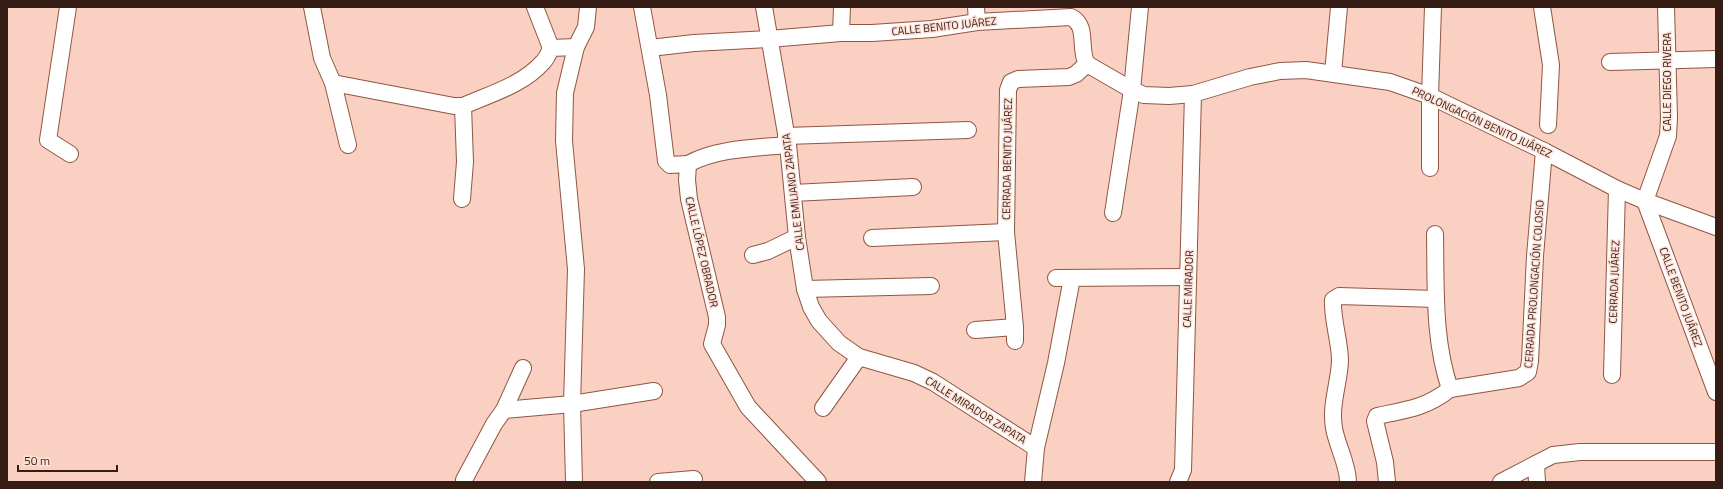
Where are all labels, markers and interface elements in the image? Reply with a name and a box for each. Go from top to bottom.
street label: CALLE BENITO JUÁREZ [891,13,997,39]
street label: CALLE DIEGO RIVERA [1659,32,1675,132]
street label: PROLONGACIÓN BENITO JUÁREZ [1409,82,1555,162]
street label: CERRADA BENITO JUÁREZ [998,98,1016,220]
street label: CALLE EMILIANO ZAPATA [778,132,808,251]
street label: CALLE LÓPEZ OBRADOR [681,195,723,309]
street label: CERRADA PROLONGACIÓN COLOSIO [1520,199,1548,369]
street label: CERRADA JUÁREZ [1605,240,1623,324]
street label: CALLE BENITO JUÁREZ [1655,245,1707,349]
street label: CALLE MIRADOR [1179,250,1197,328]
street label: CALLE MIRADOR ZAPATA [922,372,1030,448]
scale bar [18,447,117,473]
text: 50 m [24,451,50,470]

